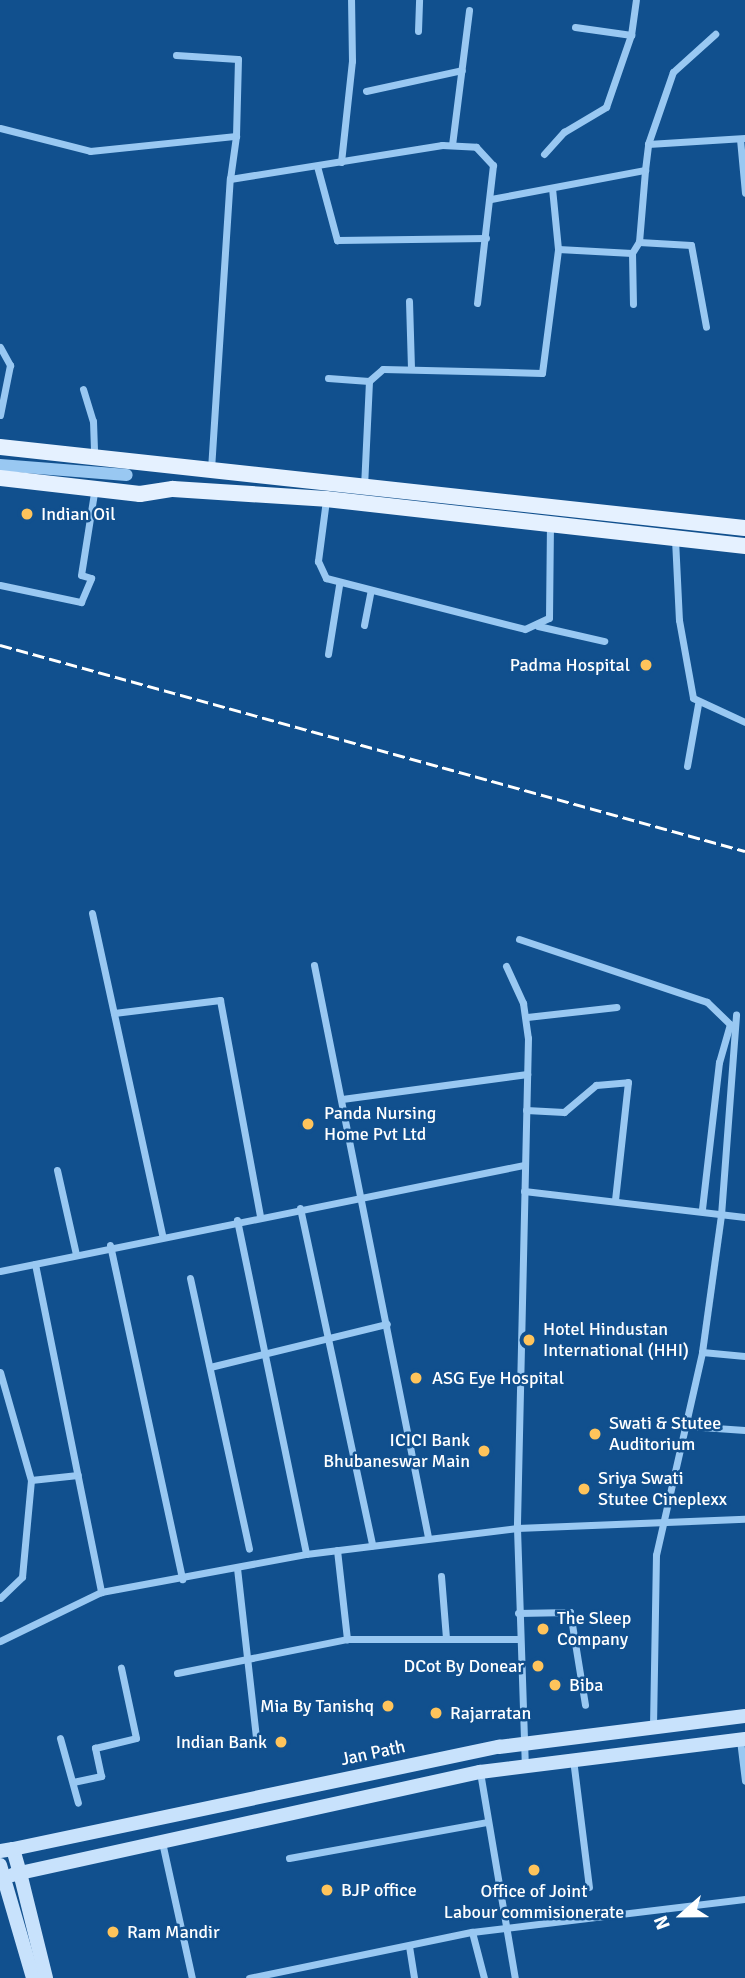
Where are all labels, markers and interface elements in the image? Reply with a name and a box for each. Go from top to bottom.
place label: Indian Oil [41,503,115,525]
marker: Indian Oil [19,506,35,522]
place label: Padma Hospital [510,654,630,676]
marker: Padma Hospital [636,655,656,675]
place label: Panda Nursing Home Pvt Ltd [324,1103,436,1146]
marker: Panda Nursing Home Pvt Ltd [298,1114,318,1134]
place label: Hotel Hindustan International (HHI) [543,1319,689,1362]
marker: Hotel Hindustan International (HHI) [521,1332,537,1348]
place label: ASG Eye Hospital [432,1367,564,1389]
marker: ASG Eye Hospital [406,1368,426,1388]
place label: Swati & Stutee Auditorium [609,1413,721,1456]
marker: Swati & Stutee Auditorium [587,1426,603,1442]
place label: ICICI Bank Bhubaneswar Main [323,1430,470,1472]
marker: ICICI Bank Bhubaneswar Main [476,1443,492,1459]
place label: Sriya Swati Stutee Cineplexx [598,1468,727,1510]
marker: Sriya Swati Stutee Cineplexx [576,1481,592,1497]
place label: The Sleep Company [557,1608,631,1650]
marker: The Sleep Company [535,1621,551,1637]
place label: DCot By Donear [404,1655,524,1677]
marker: DCot By Donear [530,1658,546,1674]
place label: Biba [569,1674,603,1696]
marker: Biba [547,1677,563,1693]
place label: Mia By Tanishq [260,1695,374,1717]
marker: Mia By Tanishq [380,1698,396,1714]
place label: Rajarratan [450,1702,531,1724]
marker: Rajarratan [428,1705,444,1721]
place label: Indian Bank [176,1731,267,1753]
marker: Indian Bank [273,1734,289,1750]
street label: Jan Path [339,1736,407,1770]
marker: Office of Joint Labour commisionerate [526,1862,542,1878]
place label: BJP office [341,1879,417,1901]
north arrow [647,1880,717,1950]
place label: Office of Joint Labour commisionerate [444,1881,624,1924]
marker: BJP office [319,1882,335,1898]
text: N [649,1912,676,1933]
place label: Ram Mandir [127,1921,220,1943]
marker: Ram Mandir [105,1924,121,1940]

